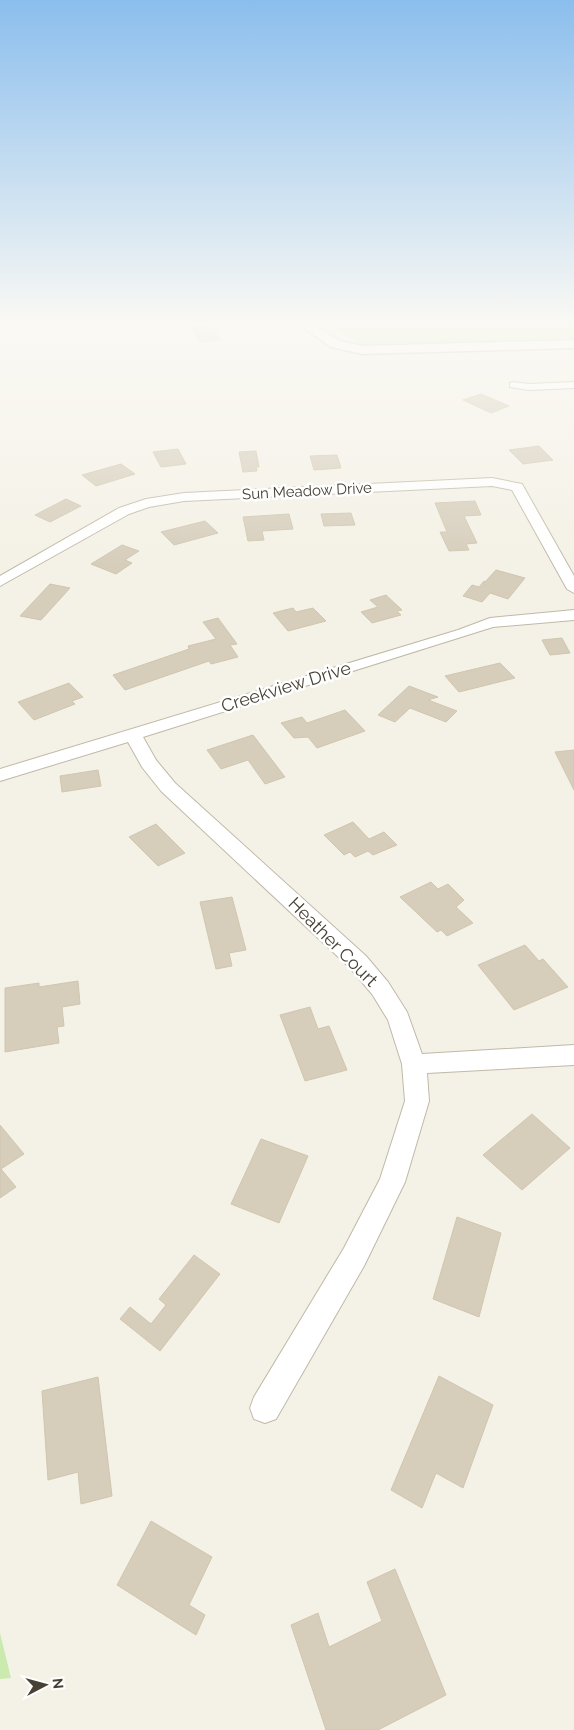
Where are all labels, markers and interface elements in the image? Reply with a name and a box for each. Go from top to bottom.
street label: Sun Meadow Drive [242,479,373,503]
street label: Creekview Drive [218,657,354,716]
street label: Heather Court [285,893,382,990]
north arrow [20,1660,70,1710]
text: N [49,1677,66,1690]

